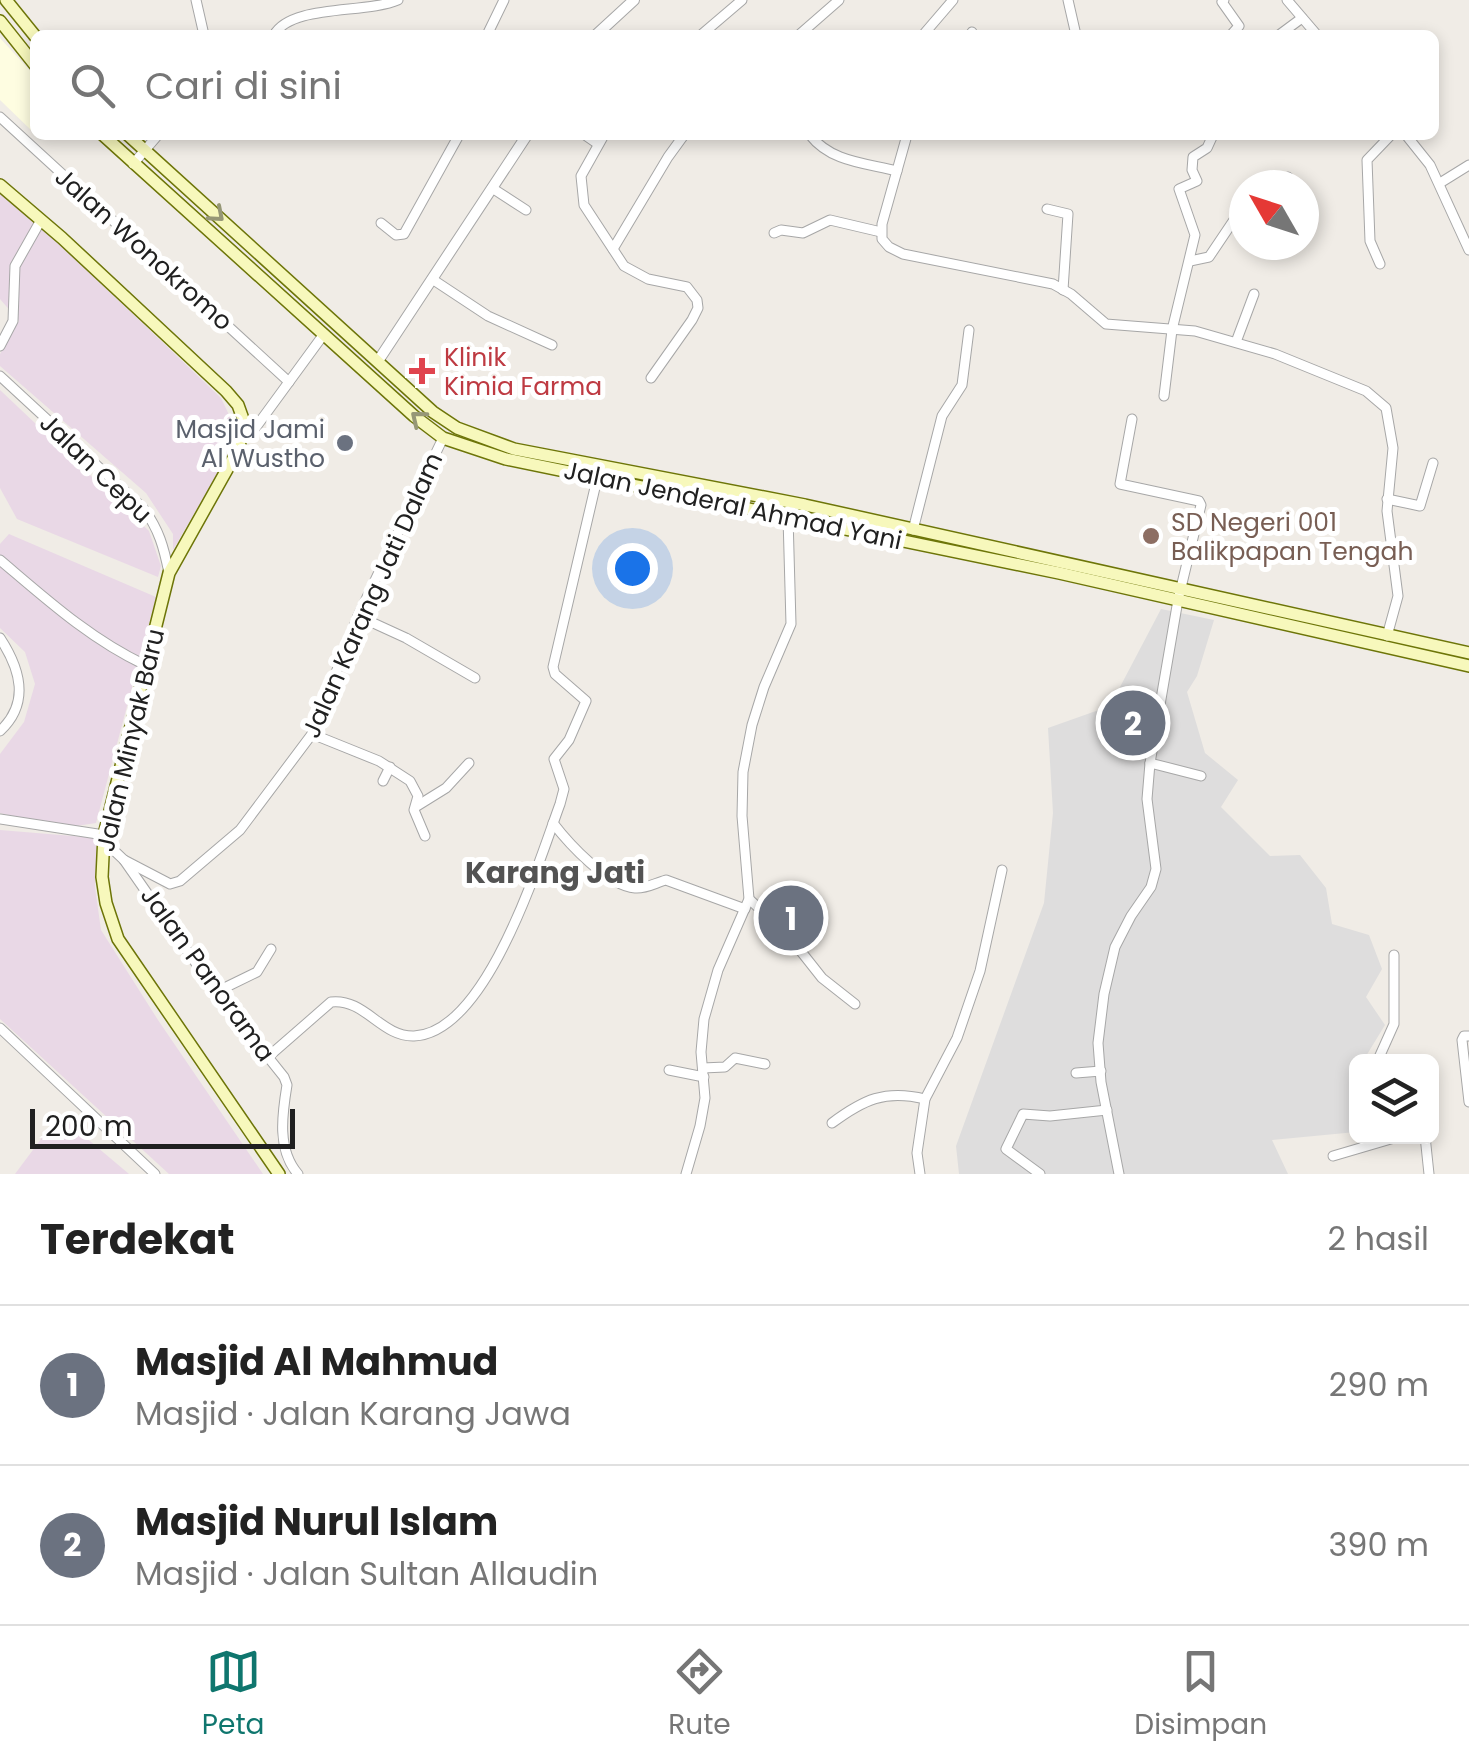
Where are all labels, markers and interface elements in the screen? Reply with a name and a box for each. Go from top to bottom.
search box [30,30,1439,140]
icon: search [65,58,120,113]
text: Cari di sini [145,59,342,112]
street label: Jalan Wonokromo [47,160,240,339]
north arrow [1229,170,1319,260]
one-way arrow [205,203,224,221]
place label: Klinik Kimia Farma [444,340,602,404]
marker: Klinik Kimia Farma [409,358,435,384]
street label: Jalan Cepu [32,406,159,531]
place label: Masjid Jami Al Wustho [176,412,325,476]
one-way arrow [411,412,429,430]
marker: Masjid Jami Al Wustho [334,432,356,454]
street label: Jalan Karang Jati Dalam [294,447,451,743]
street label: Jalan Jenderal Ahmad Yani [561,453,905,558]
place label: SD Negeri 001 Balikpapan Tengah [1171,505,1414,569]
marker: SD Negeri 001 Balikpapan Tengah [1140,525,1162,547]
your location [607,543,658,594]
street label: Jalan Minyak Baru [88,625,173,855]
pin: 2 [1100,686,1166,760]
district label: Karang Jati [465,851,645,894]
street label: Jalan Panorama [132,880,283,1069]
pin: 1 [758,880,824,956]
map controls [1349,1054,1439,1144]
button: layers [1349,1054,1439,1144]
scale bar [30,1104,295,1148]
text: 200 m [45,1107,133,1146]
text: Terdekat [40,1210,235,1269]
text: 2 hasil [1327,1216,1429,1261]
text: Masjid Al Mahmud [135,1335,498,1388]
text: 1 [66,1362,79,1407]
text: 290 m [1329,1362,1429,1407]
text: Masjid · Jalan Karang Jawa [135,1391,571,1436]
text: Masjid Nurul Islam [135,1495,498,1548]
text: 2 [63,1522,82,1567]
text: 390 m [1328,1522,1429,1567]
text: Masjid · Jalan Sultan Allaudin [135,1551,598,1596]
tab: Peta [202,1644,265,1746]
tab: Rute [668,1644,731,1746]
tab: Disimpan [1134,1644,1267,1746]

